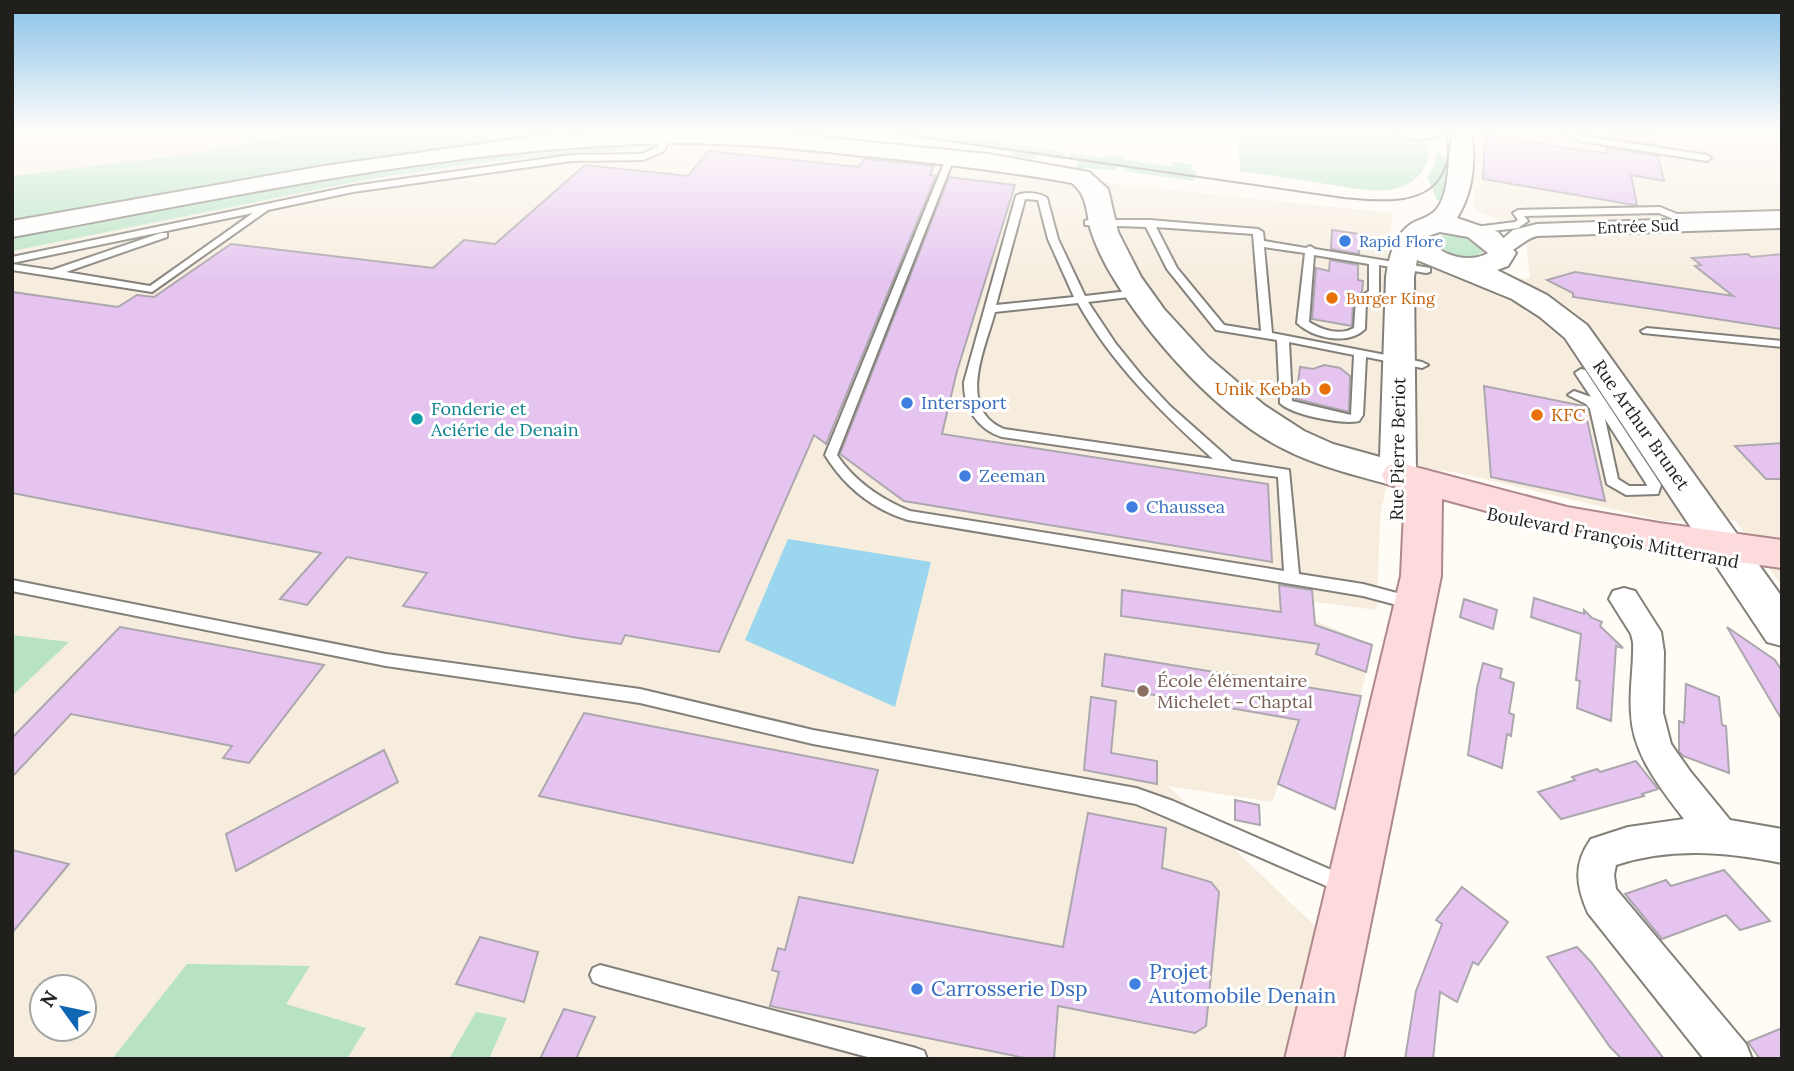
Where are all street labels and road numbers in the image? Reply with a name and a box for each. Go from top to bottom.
street label: Entrée Sud [1597,215,1680,237]
street label: Rue Arthur Brunet [1588,355,1695,494]
street label: Rue Pierre Beriot [1385,377,1410,521]
street label: Boulevard François Mitterrand [1485,502,1741,573]

